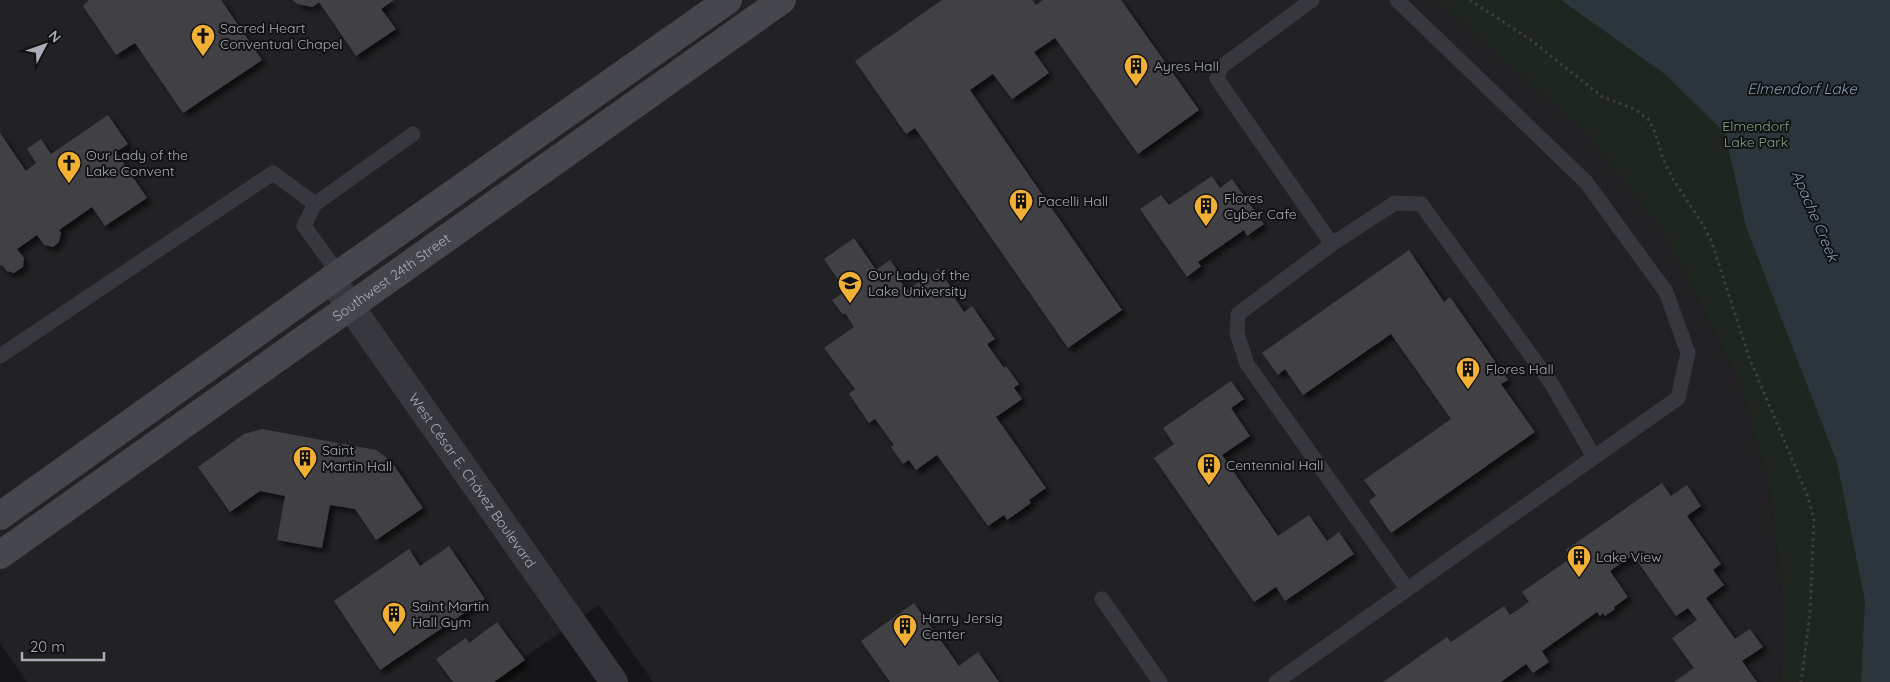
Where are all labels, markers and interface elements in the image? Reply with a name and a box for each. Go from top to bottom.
place label: Sacred Heart Conventual Chapel [220,19,342,53]
north arrow [20,20,70,70]
church icon: Sacred Heart Conventual Chapel [190,23,216,57]
text: N [45,27,65,46]
building icon: Ayres Hall [1123,53,1149,87]
place label: Ayres Hall [1154,57,1219,75]
water label: Elmendorf Lake [1747,79,1857,98]
park label: Elmendorf Lake Park [1722,117,1790,151]
place label: Our Lady of the Lake Convent [86,146,188,180]
church icon: Our Lady of the Lake Convent [56,150,82,184]
water label: Apache Creek [1788,167,1844,266]
building icon: Pacelli Hall [1008,188,1034,222]
place label: Flores Cyber Cafe [1224,189,1297,223]
place label: Pacelli Hall [1038,192,1108,210]
building icon: Flores Cyber Cafe [1193,193,1219,227]
street label: Southwest 24th Street [329,229,454,325]
place label: Our Lady of the Lake University [868,266,970,300]
school or university icon: Our Lady of the Lake University [837,270,863,304]
building icon: Flores Hall [1455,356,1481,390]
place label: Flores Hall [1486,360,1554,378]
street label: West César E. Chávez Boulevard [405,389,540,571]
place label: Saint Martin Hall [322,441,392,475]
building icon: Saint Martin Hall [292,445,318,479]
building icon: Centennial Hall [1196,452,1222,486]
place label: Centennial Hall [1226,456,1323,474]
building icon: Lake View [1566,544,1592,578]
place label: Lake View [1596,548,1662,566]
place label: Saint Martin Hall Gym [412,597,489,631]
building icon: Saint Martin Hall Gym [381,601,407,635]
place label: Harry Jersig Center [922,609,1003,643]
building icon: Harry Jersig Center [892,613,918,647]
scale bar [22,630,105,662]
text: 20 m [30,637,65,656]

